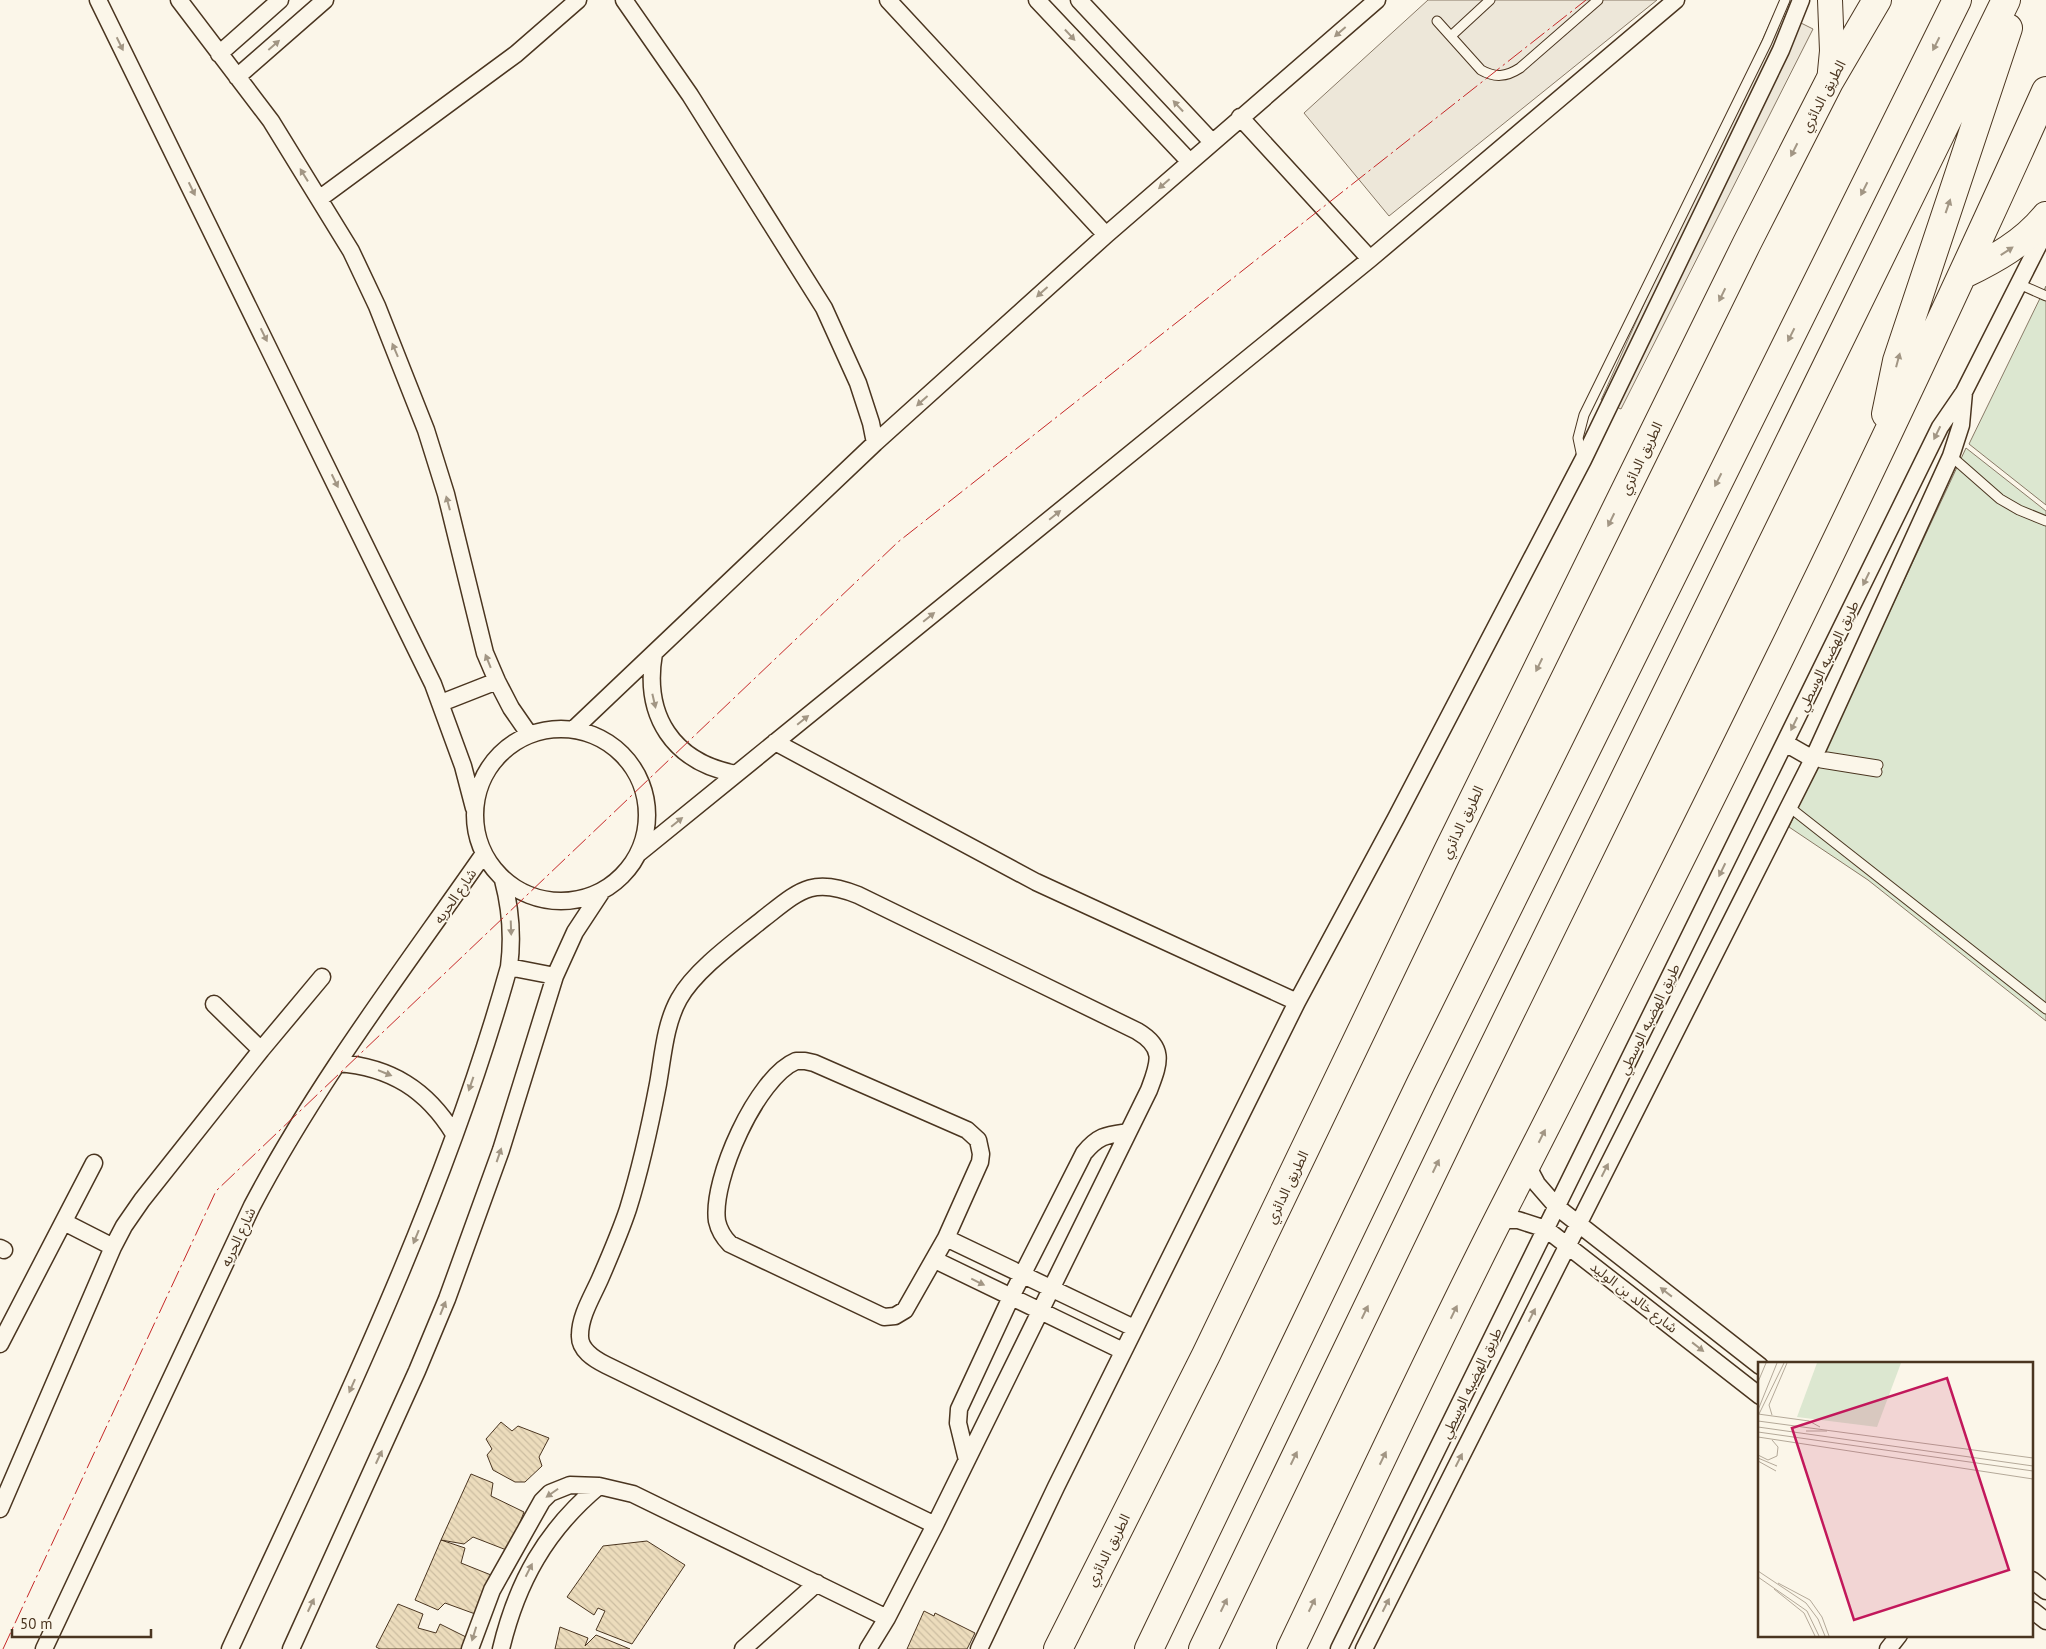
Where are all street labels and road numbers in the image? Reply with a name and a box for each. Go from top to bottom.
street label: الطريق الدائري [1797,57,1851,136]
street label: الطريق الدائري [1616,419,1668,498]
street label: طريق الهضبه الوسطي [1793,598,1865,715]
street label: الطريق الدائري [1437,783,1489,862]
street label: شارع الحريه [430,865,482,928]
street label: طريق الهضبه الوسطي [1614,961,1686,1078]
street label: الطريق الدائري [1262,1148,1314,1227]
street label: شارع الحريه [217,1205,261,1270]
street label: شارع خالد بن الوليد [1586,1257,1681,1338]
street label: طريق الهضبه الوسطي [1436,1325,1508,1442]
street label: الطريق الدائري [1082,1511,1136,1590]

